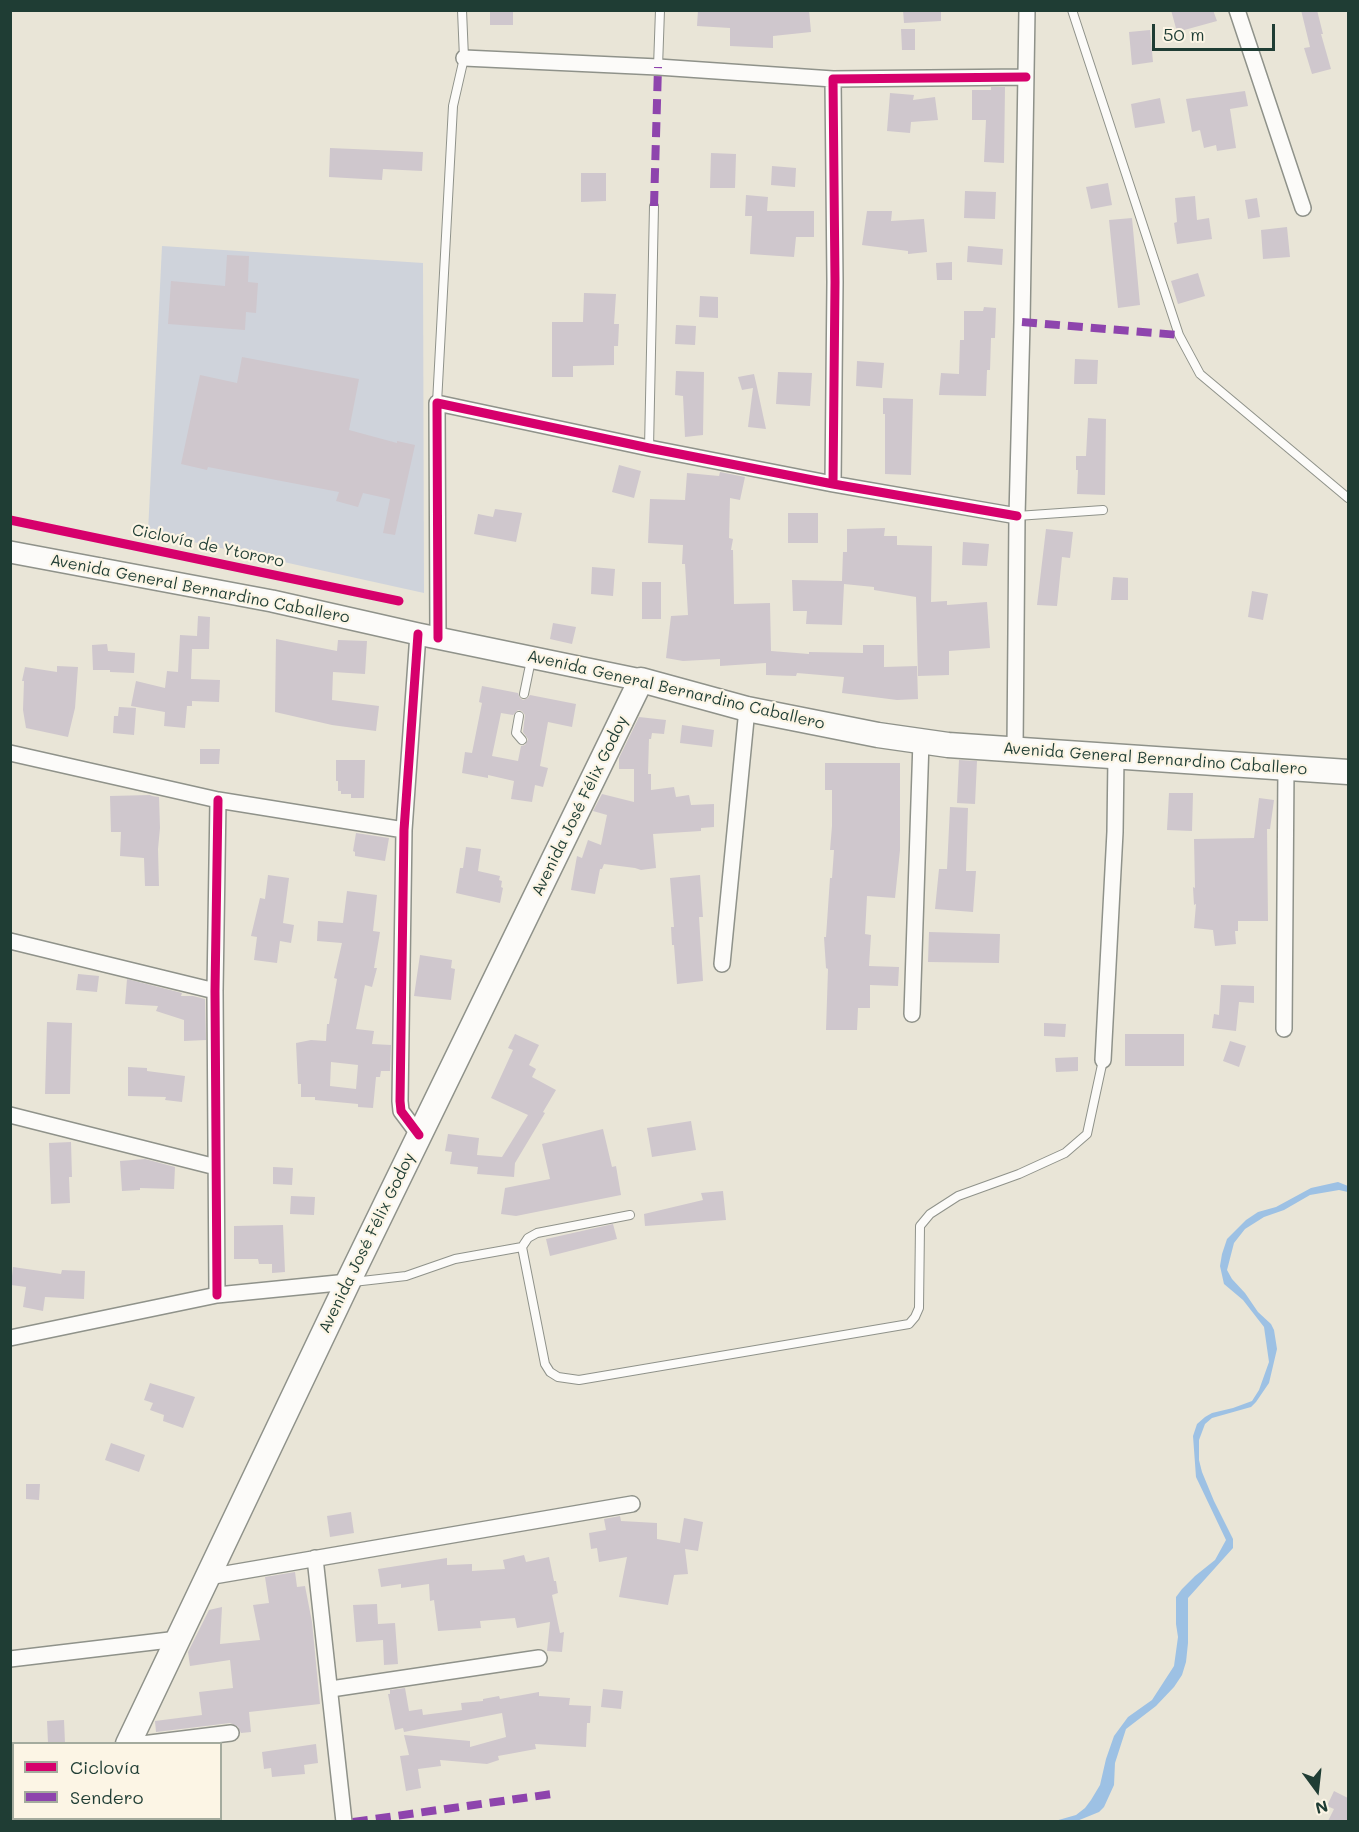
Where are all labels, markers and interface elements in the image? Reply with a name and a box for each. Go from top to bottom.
scale bar [1155,12,1278,50]
text: 50 m [1163,22,1205,46]
street label: Ciclovía de Ytororo [130,520,286,572]
street label: Avenida General Bernardino Caballero [49,551,351,627]
street label: Avenida General Bernardino Caballero [525,646,827,734]
street label: Avenida José Félix Godoy [528,713,632,899]
street label: Avenida General Bernardino Caballero [1002,739,1308,779]
street label: Avenida José Félix Godoy [315,1150,419,1336]
legend [12,1742,222,1820]
text: Ciclovía [70,1755,141,1779]
north arrow [1287,1760,1347,1820]
text: Sendero [70,1785,144,1809]
text: N [1313,1796,1330,1820]

